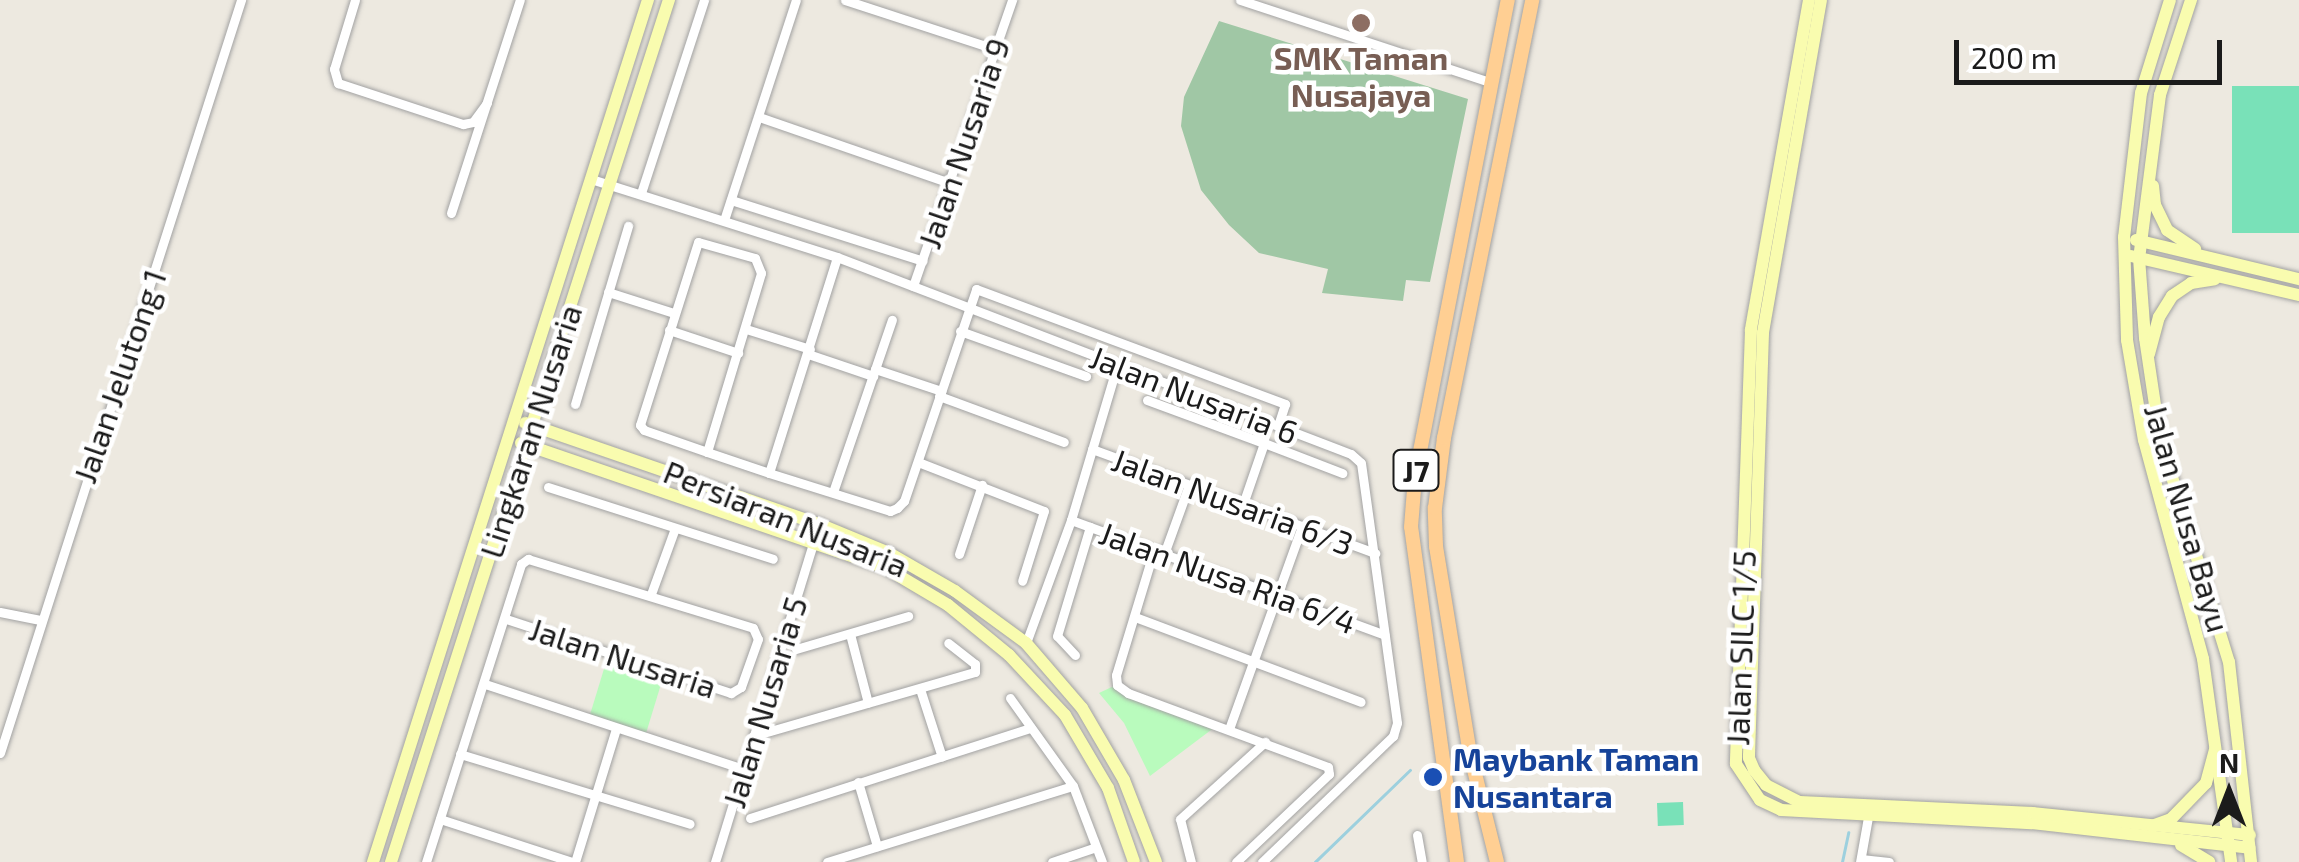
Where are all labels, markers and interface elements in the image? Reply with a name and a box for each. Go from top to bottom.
marker: SMK Taman Nusajaya [1350,12,1372,34]
scale bar [1959,20,2226,82]
street label: Jalan Nusaria 9 [909,33,1017,253]
place label: SMK Taman Nusajaya [1273,39,1449,114]
text: 200 m [1971,39,2057,75]
street label: Jalan Jelutong 1 [64,264,174,488]
street label: Lingkaran Nusaria [471,300,589,562]
street label: Jalan Nusaria 6 [1085,337,1303,451]
street label: Jalan Nusa Bayu [2137,399,2239,637]
street label: Jalan Nusaria 6/3 [1107,440,1359,562]
road number: J7 [1391,445,1441,495]
street label: Persiaran Nusaria [658,452,914,584]
street label: Jalan Nusa Ria 6/4 [1095,513,1361,641]
street label: Jalan SILC 1/5 [1717,550,1763,746]
street label: Jalan Nusaria 5 [714,592,814,812]
street label: Jalan Nusaria [525,609,721,705]
place label: Maybank Taman Nusantara [1453,740,1700,815]
north arrow [2179,742,2279,842]
text: N [2219,745,2239,779]
marker: Maybank Taman Nusantara [1422,766,1444,788]

